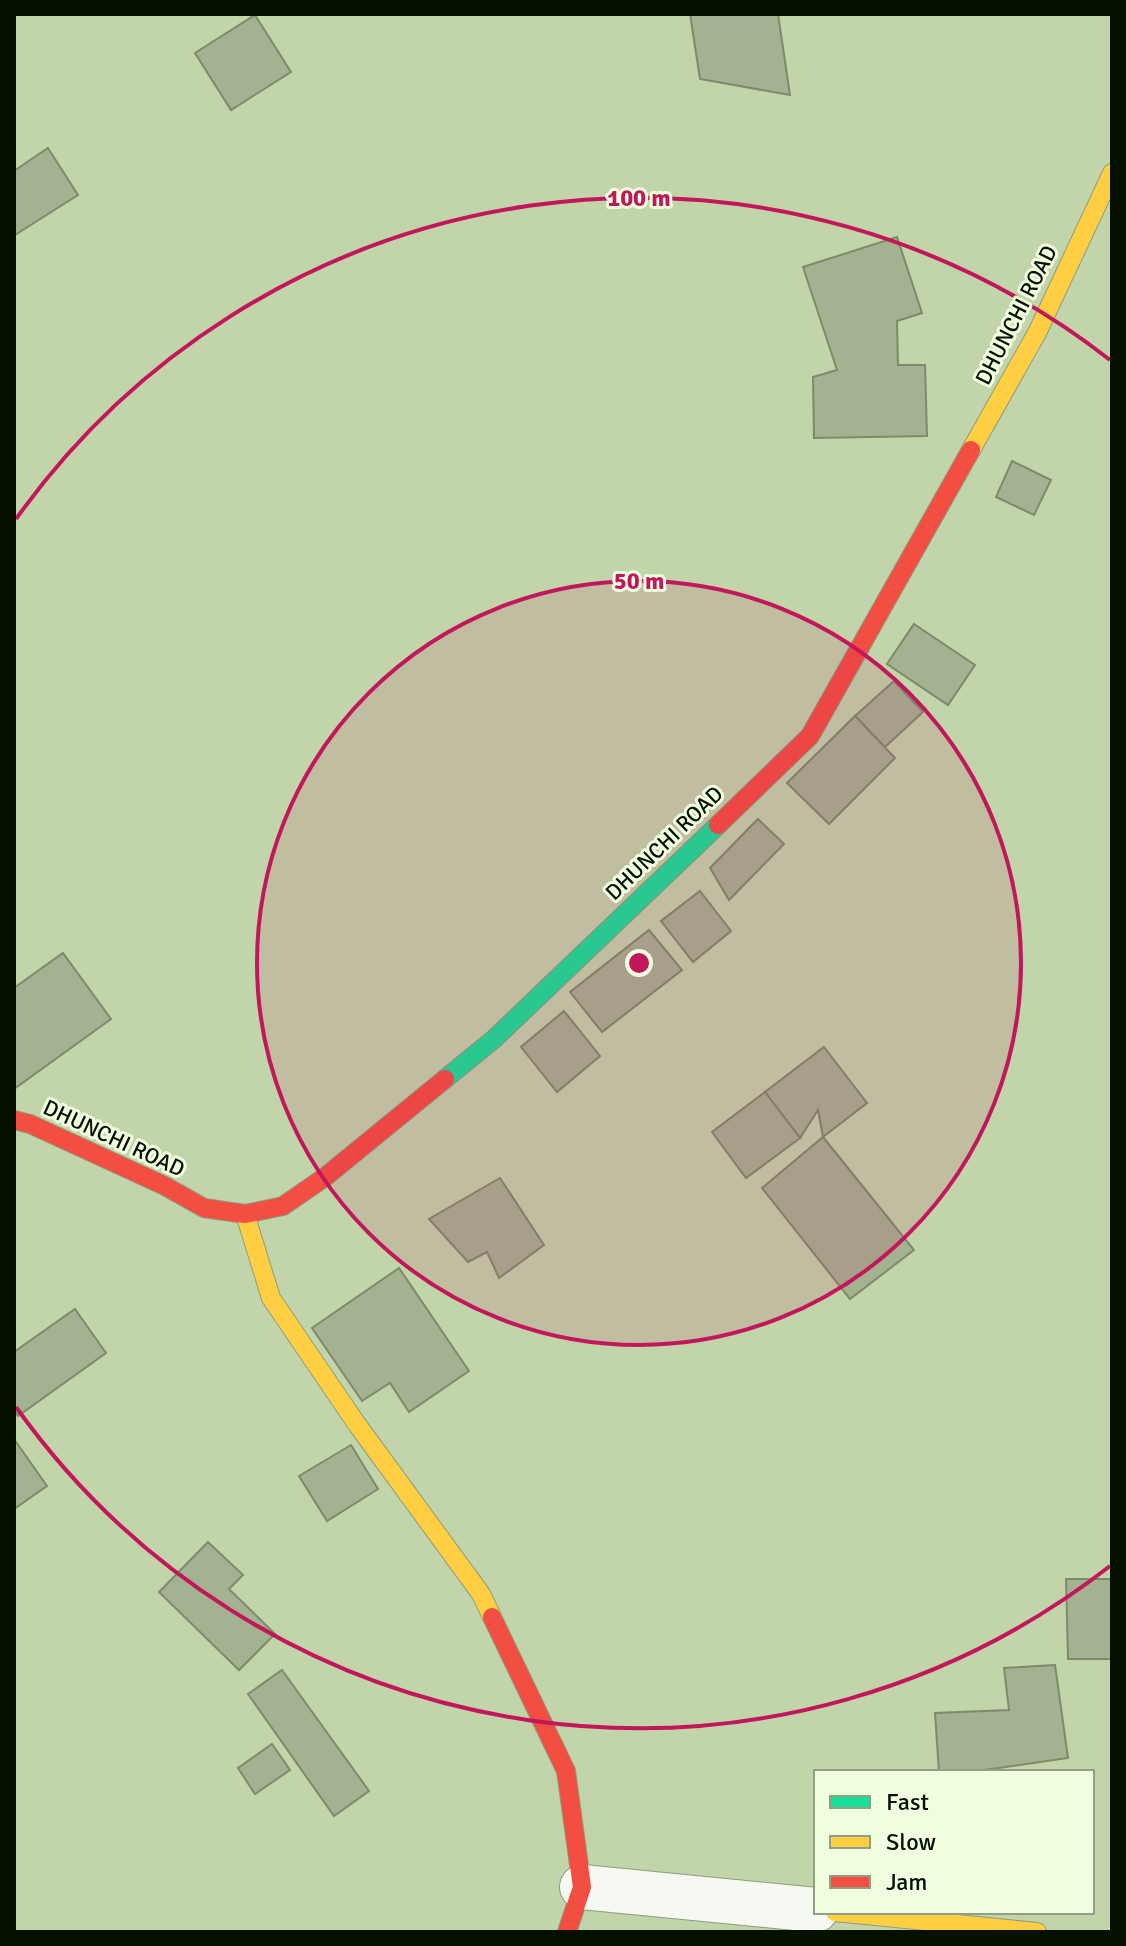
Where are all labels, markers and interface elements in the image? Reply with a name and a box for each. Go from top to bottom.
text: 100 m [607,183,671,213]
street label: DHUNCHI ROAD [969,241,1063,389]
text: 50 m [614,566,664,596]
street label: DHUNCHI ROAD [600,780,728,906]
centre of rings [625,949,653,977]
street label: DHUNCHI ROAD [39,1093,189,1183]
legend [814,1770,1094,1914]
text: Fast [886,1787,929,1817]
text: Slow [886,1827,936,1857]
text: Jam [886,1867,927,1897]

